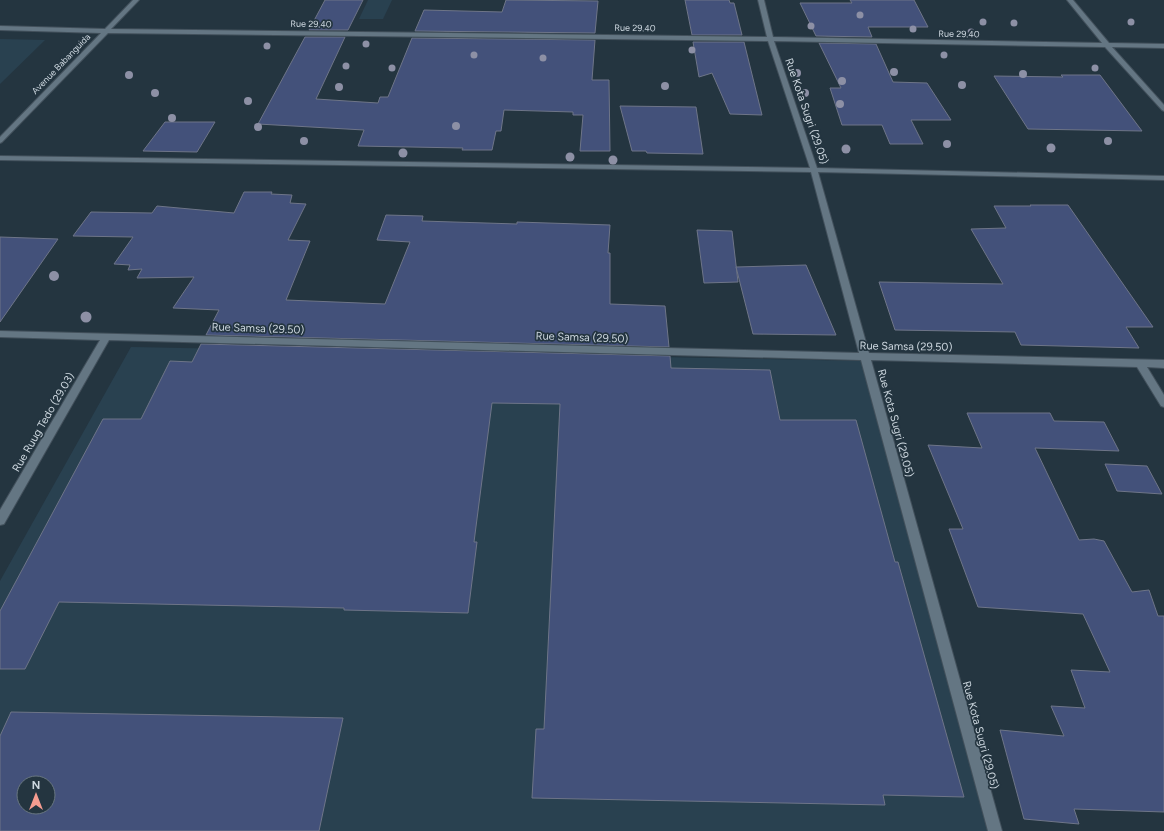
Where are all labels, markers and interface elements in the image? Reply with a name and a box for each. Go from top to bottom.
street label: Rue 29.40 [290,18,332,29]
street label: Rue 29.40 [614,22,656,33]
street label: Rue 29.40 [938,28,980,39]
street label: Avenue Babanguida [29,31,93,96]
street label: Rue Kota Sugri (29.05) [782,56,831,166]
street label: Rue Samsa (29.50) [211,320,305,337]
street label: Rue Samsa (29.50) [535,329,629,346]
street label: Rue Samsa (29.50) [860,339,953,354]
street label: Rue Kota Sugri (29.05) [875,368,916,479]
street label: Rue Ruug Tedo (29.03) [10,370,77,474]
street label: Rue Kota Sugri (29.05) [960,680,1001,791]
north arrow [16,775,56,815]
text: N [32,779,40,792]

